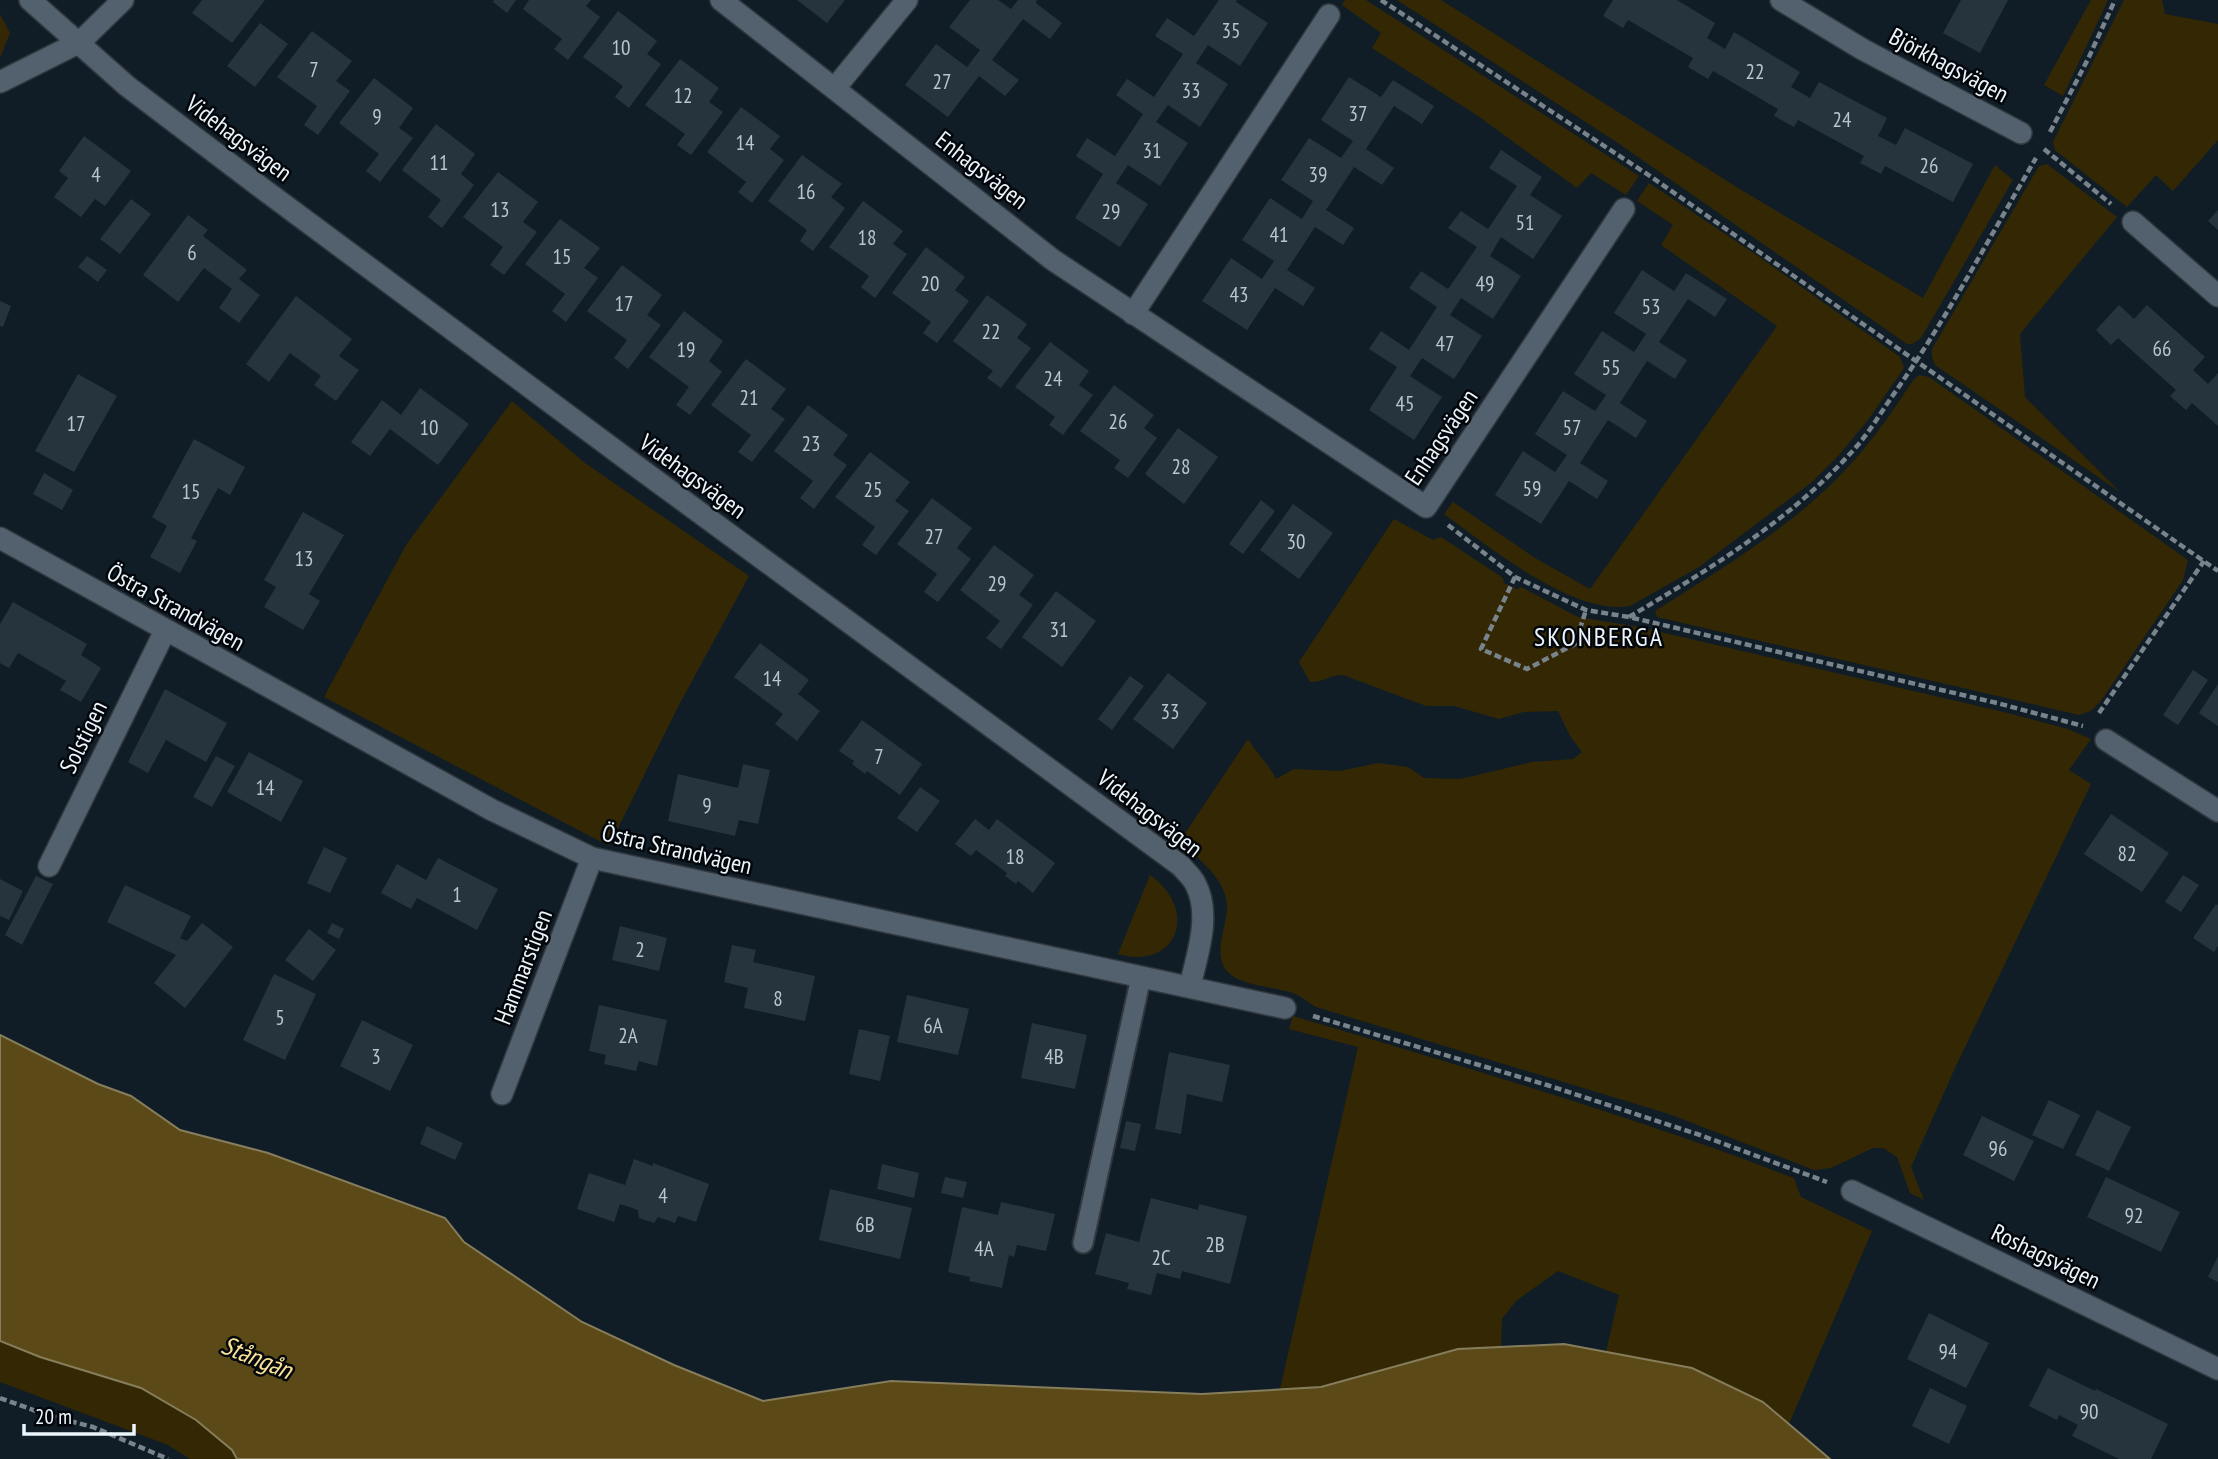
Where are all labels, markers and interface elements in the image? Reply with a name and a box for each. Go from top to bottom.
house number: 35 [1222,17,1240,44]
street label: Björkhagsvägen [1884,21,2014,109]
house number: 10 [612,34,630,61]
house number: 7 [309,56,319,83]
house number: 22 [1746,58,1764,85]
house number: 27 [933,68,951,95]
house number: 33 [1182,77,1200,104]
house number: 12 [674,82,692,109]
street label: Videhagsvägen [179,87,298,188]
house number: 37 [1349,100,1367,127]
house number: 9 [372,103,382,130]
house number: 24 [1833,106,1852,133]
street label: Enhagsvägen [929,124,1035,216]
house number: 14 [736,129,755,156]
house number: 31 [1143,137,1161,164]
house number: 11 [430,149,448,176]
house number: 26 [1920,152,1938,179]
house number: 4 [91,161,101,188]
house number: 39 [1309,161,1327,188]
house number: 16 [797,178,815,205]
house number: 13 [491,196,509,223]
house number: 29 [1102,198,1120,225]
house number: 51 [1516,209,1534,236]
house number: 41 [1270,221,1288,248]
house number: 18 [858,224,876,251]
house number: 6 [187,239,197,266]
house number: 15 [553,243,571,270]
house number: 20 [921,270,939,297]
house number: 49 [1476,270,1494,297]
house number: 43 [1230,281,1248,308]
house number: 17 [615,290,633,317]
house number: 53 [1642,293,1660,320]
house number: 22 [982,318,1000,345]
house number: 47 [1436,330,1454,357]
house number: 66 [2153,335,2171,362]
house number: 19 [677,336,695,363]
house number: 55 [1602,354,1620,381]
house number: 24 [1044,365,1063,392]
street label: Enhagsvägen [1398,383,1484,491]
house number: 21 [740,384,758,411]
house number: 45 [1396,390,1414,417]
house number: 26 [1109,408,1127,435]
house number: 17 [67,410,85,437]
house number: 10 [420,414,438,441]
house number: 57 [1563,414,1581,441]
street label: Videhagsvägen [633,426,753,525]
house number: 23 [802,430,820,457]
house number: 28 [1172,453,1190,480]
house number: 59 [1523,475,1541,502]
house number: 25 [864,476,882,503]
house number: 15 [182,478,200,505]
house number: 27 [925,523,943,550]
house number: 30 [1287,528,1305,555]
house number: 13 [295,545,313,572]
street label: Östra Strandvägen [102,556,250,658]
house number: 29 [988,570,1006,597]
house number: 31 [1050,616,1068,643]
district label: SKONBERGA [1534,620,1664,653]
house number: 14 [763,665,782,692]
street label: Solstigen [52,696,114,778]
house number: 33 [1161,698,1179,725]
house number: 7 [874,743,884,770]
street label: Videhagsvägen [1090,762,1209,864]
house number: 14 [256,774,275,801]
house number: 9 [702,792,712,819]
street label: Östra Strandvägen [599,817,755,881]
house number: 82 [2118,840,2136,867]
house number: 18 [1006,843,1024,870]
house number: 1 [452,881,462,908]
street label: Hammarstigen [487,905,559,1029]
house number: 2 [635,936,645,963]
house number: 8 [773,985,783,1012]
house number: 5 [275,1004,285,1031]
house number: 6A [923,1012,943,1039]
house number: 2A [618,1022,638,1049]
house number: 3 [371,1043,381,1070]
house number: 4B [1044,1043,1064,1070]
house number: 96 [1989,1135,2007,1162]
house number: 4 [658,1182,668,1209]
house number: 92 [2125,1202,2143,1229]
house number: 6B [855,1211,875,1238]
street label: Roshagsvägen [1986,1216,2106,1296]
house number: 2B [1205,1231,1225,1258]
house number: 4A [974,1235,994,1262]
house number: 2C [1151,1244,1171,1271]
water label: Stångån [217,1328,299,1387]
house number: 94 [1939,1338,1958,1365]
scale bar [24,1392,135,1436]
house number: 90 [2080,1398,2098,1425]
text: 20 m [35,1403,72,1430]

